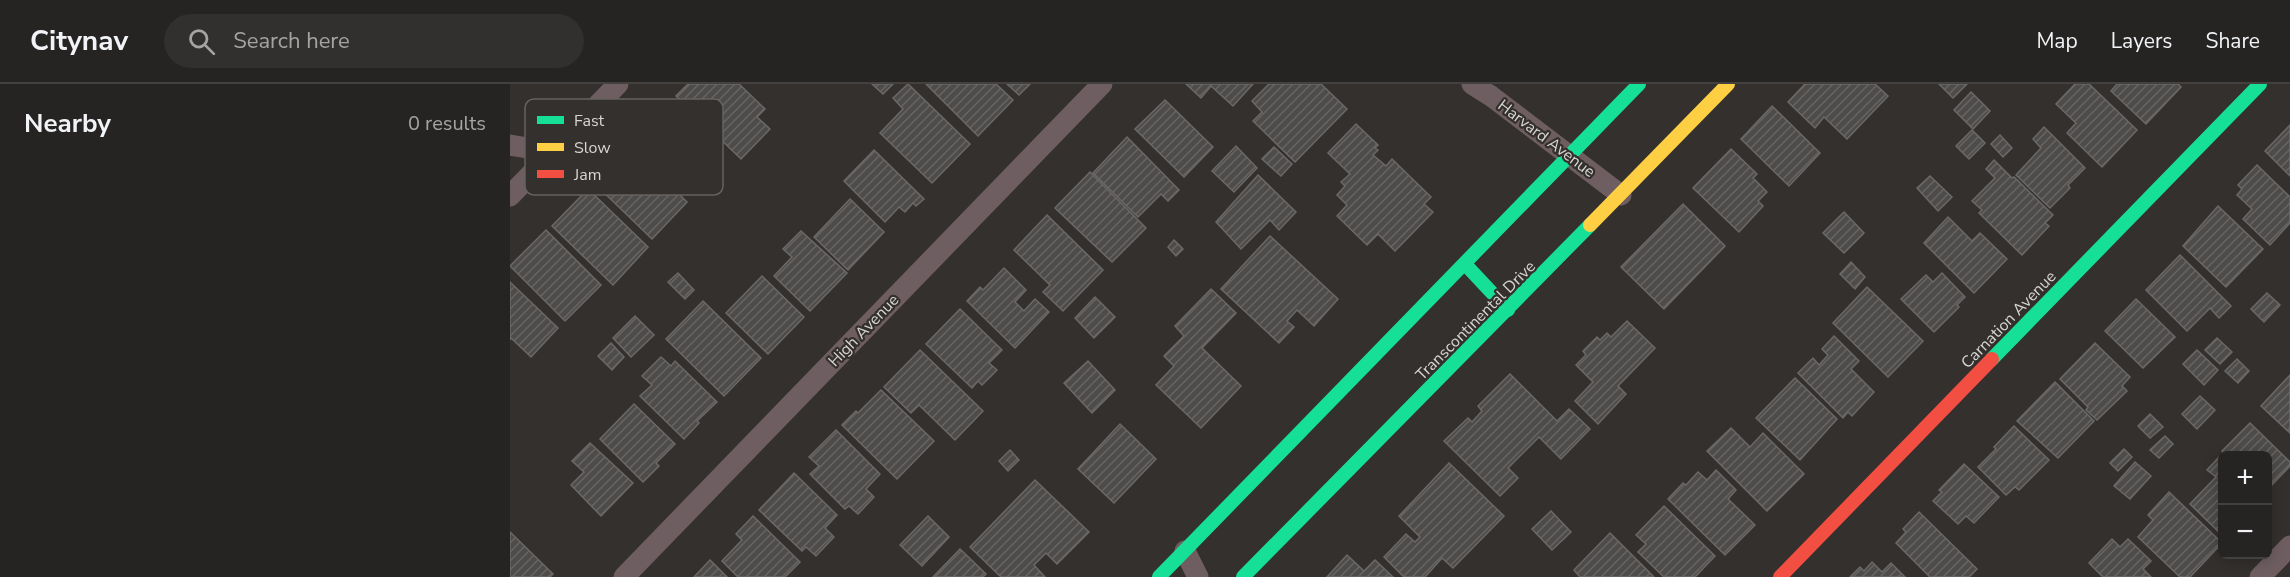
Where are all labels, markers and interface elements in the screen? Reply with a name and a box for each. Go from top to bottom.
search box [164,14,584,68]
text: Citynav [30,22,128,60]
icon: search [185,25,218,58]
text: Search here [233,26,350,56]
text: Map [2036,27,2078,55]
text: Layers [2111,27,2172,55]
text: Share [2205,27,2260,55]
street label: Harvard Avenue [1493,95,1600,183]
legend [525,99,723,195]
text: Nearby [24,106,111,141]
text: 0 results [408,110,486,137]
text: Fast [574,110,605,132]
text: Slow [574,137,611,159]
text: Jam [573,164,601,186]
street label: Transcontinental Drive [1411,256,1541,386]
street label: Carnation Avenue [1956,266,2061,373]
street label: High Avenue [824,290,904,372]
map controls [2218,451,2272,559]
button: + [2218,451,2272,505]
button: − [2218,505,2272,559]

